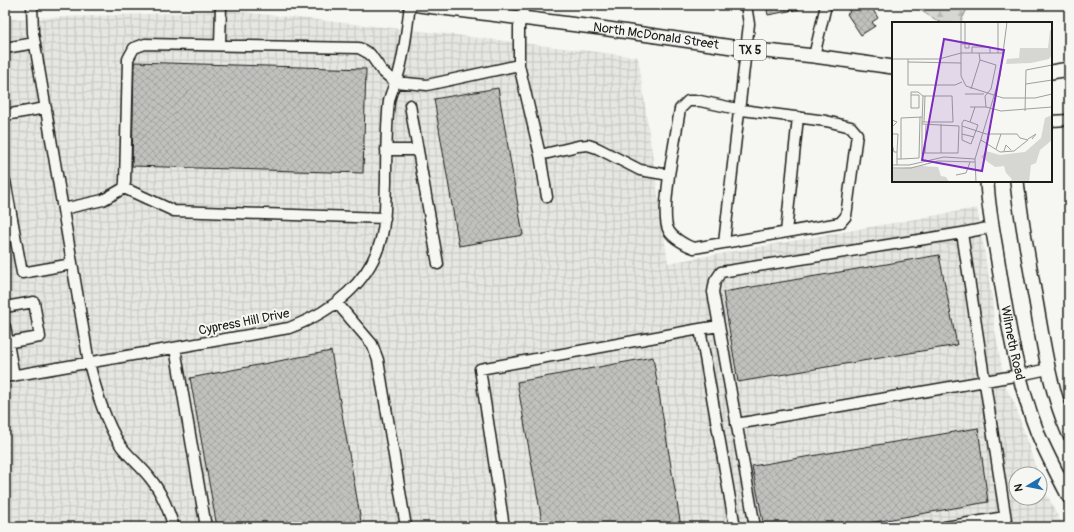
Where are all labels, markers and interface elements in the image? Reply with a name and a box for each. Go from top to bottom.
street label: North McDonald Street [592,19,721,53]
inset map [892,22,1052,182]
road number: TX 5 [734,40,766,60]
street label: Wilmeth Road [997,304,1028,382]
street label: Cypress Hill Drive [197,305,291,339]
north arrow [1008,466,1048,506]
text: N [1011,482,1026,492]

